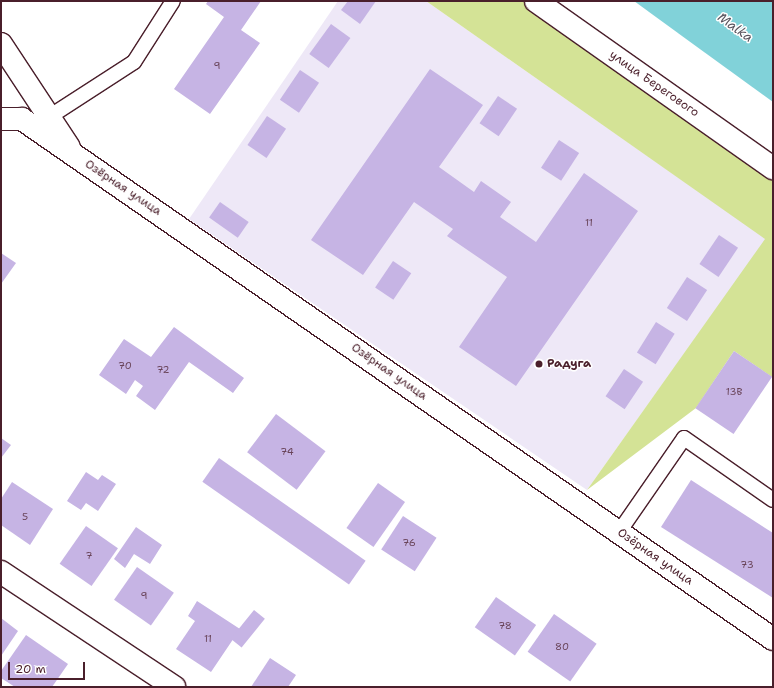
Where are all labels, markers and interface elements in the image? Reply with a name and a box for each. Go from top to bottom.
water label: Malka [714,10,756,46]
street label: улица Берегового [606,48,702,120]
house number: 9 [214,60,220,72]
street label: Озёрная улица [82,157,164,219]
house number: 11 [585,217,593,229]
street label: Озёрная улица [348,340,430,404]
place label: Радуга [547,357,591,371]
marker: Радуга [534,359,544,369]
house number: 70 [118,360,132,372]
house number: 72 [156,364,170,376]
house number: 13В [726,386,742,398]
house number: 74 [280,446,294,458]
house number: 5 [22,511,28,523]
street label: Озёрная улица [614,525,696,589]
house number: 76 [402,537,416,549]
house number: 7 [86,550,92,562]
house number: 73 [740,559,754,571]
house number: 9 [141,590,147,602]
house number: 78 [498,620,512,632]
house number: 11 [204,633,212,645]
house number: 80 [555,641,569,653]
scale bar [10,654,87,680]
text: 20 m [15,661,46,677]

